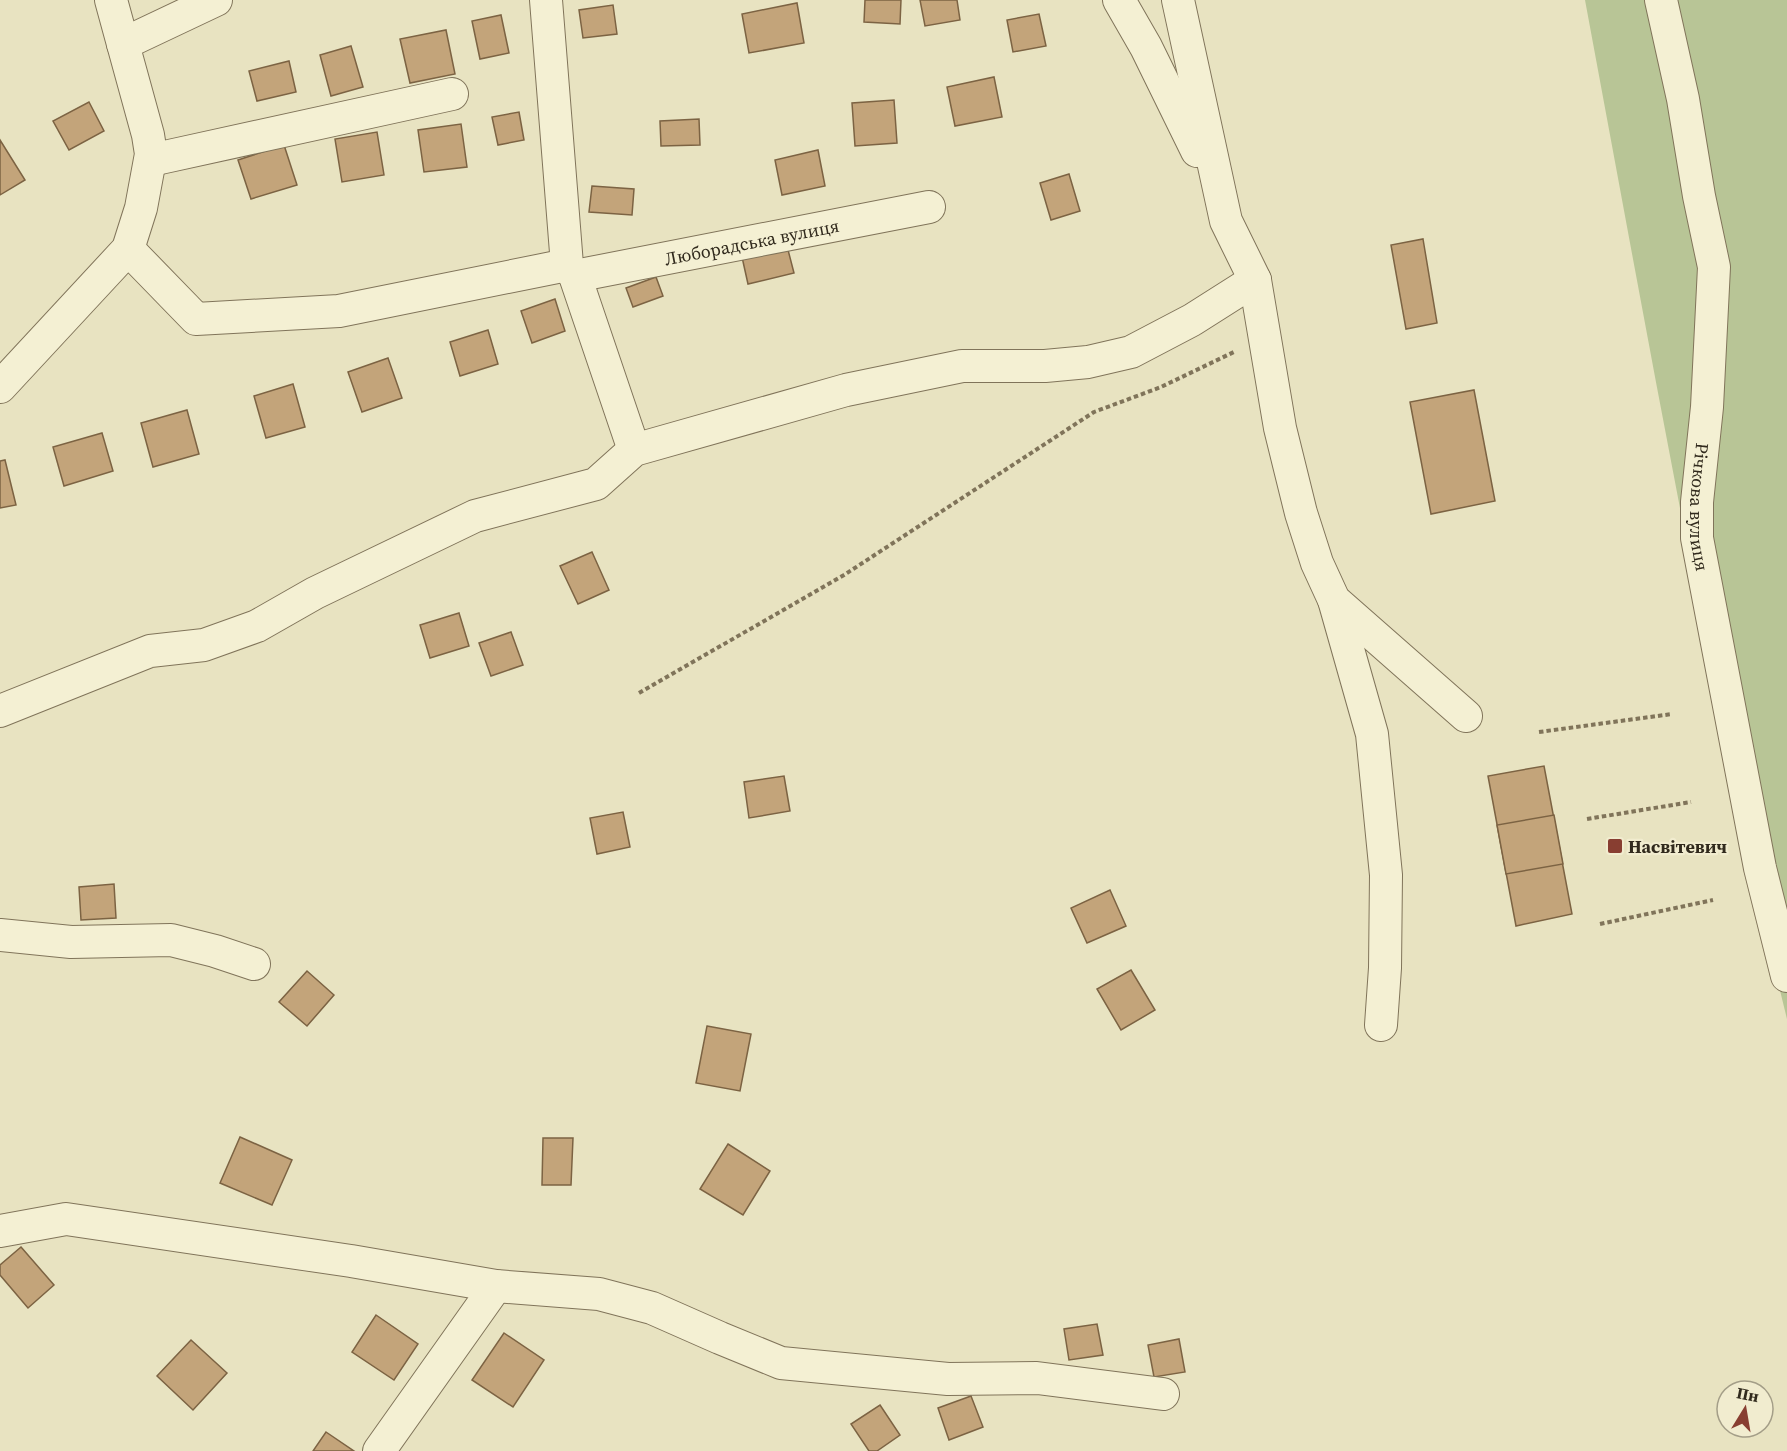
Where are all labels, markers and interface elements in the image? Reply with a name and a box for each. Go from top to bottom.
street label: Люборадська вулиця [662,212,841,271]
street label: Річкова вулиця [1685,442,1716,573]
place label: Насвітевич [1628,834,1727,859]
marker: Насвітевич [1606,837,1624,855]
north arrow [1715,1379,1775,1439]
text: Пн [1735,1381,1761,1407]

